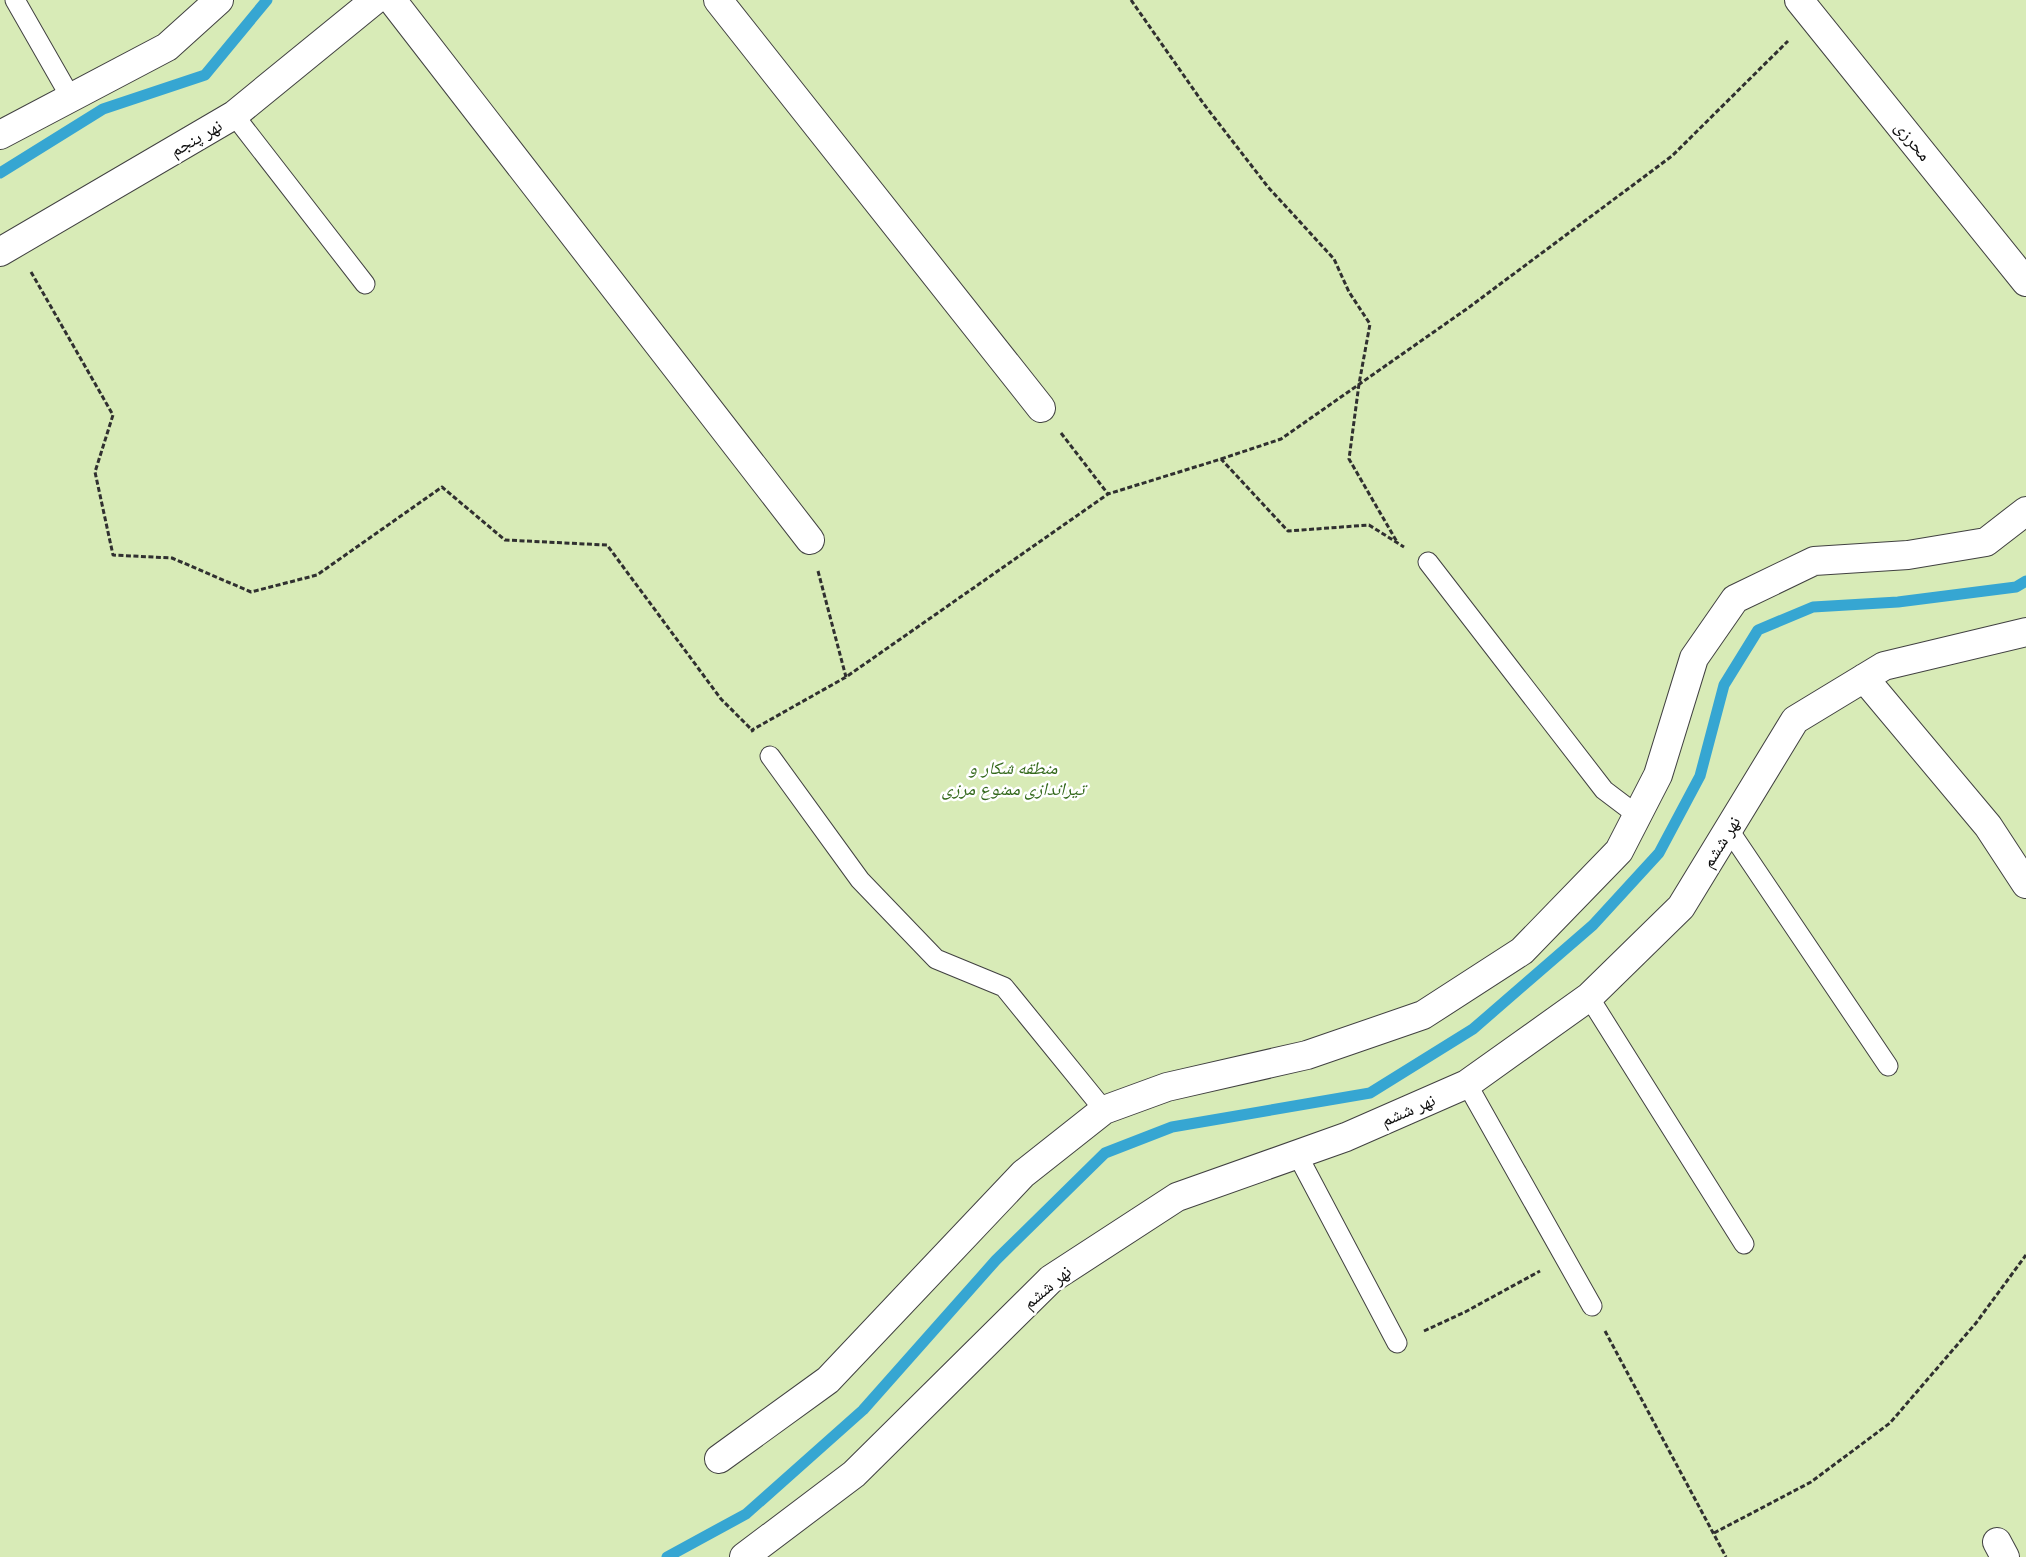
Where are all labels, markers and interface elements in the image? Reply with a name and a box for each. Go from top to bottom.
street label: نهر پنجم [167,115,227,163]
street label: محرزی [1890,117,1935,166]
park label: منطقه شکار و تیراندازی ممنوع مرزی [942,758,1088,801]
street label: نهر ششم [1697,813,1746,872]
street label: نهر ششم [1378,1090,1439,1132]
street label: نهر ششم [1019,1261,1077,1314]

